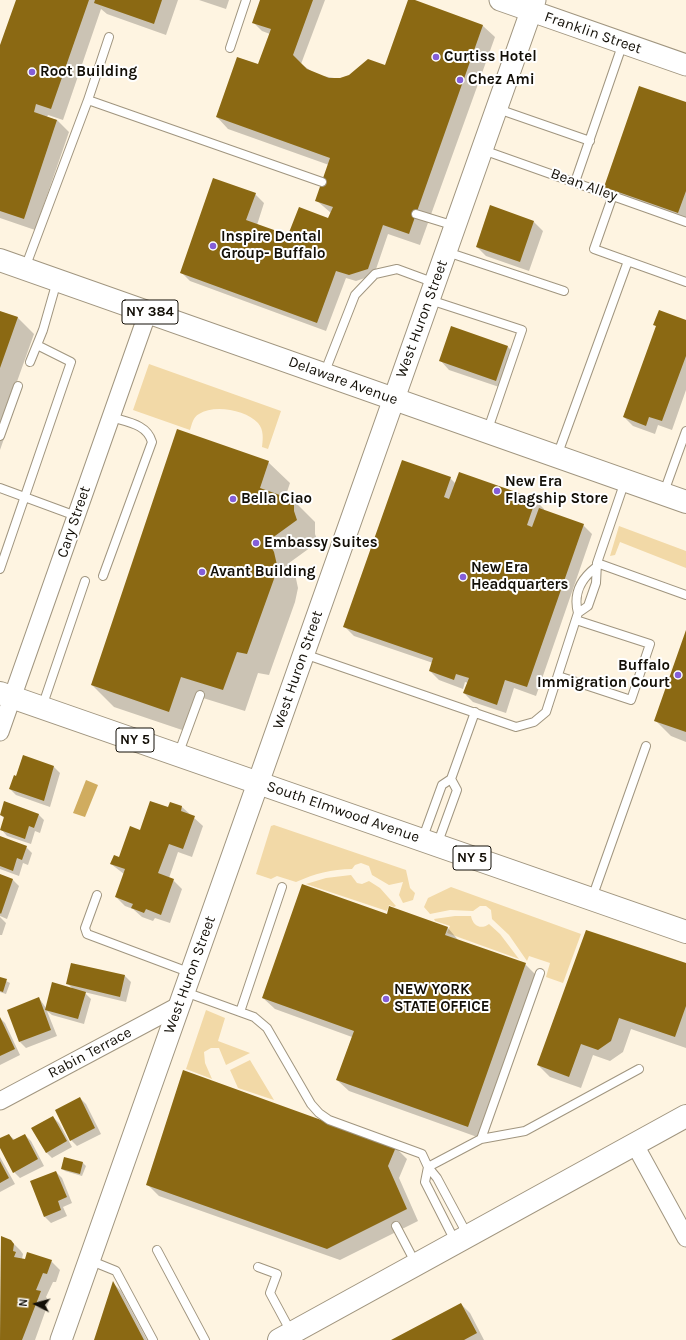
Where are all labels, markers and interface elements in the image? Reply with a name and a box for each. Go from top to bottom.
street label: Franklin Street [542,8,644,58]
place label: Curtiss Hotel [444,48,537,66]
marker: Curtiss Hotel [431,52,441,62]
place label: Root Building [40,63,137,81]
marker: Root Building [27,67,37,77]
place label: Chez Ami [468,71,535,89]
marker: Chez Ami [455,75,465,85]
street label: Bean Alley [548,165,620,205]
place label: Inspire Dental Group- Buffalo [221,228,325,263]
marker: Inspire Dental Group- Buffalo [208,241,218,251]
street label: West Huron Street [392,258,452,380]
road number: NY 384 [122,300,178,324]
street label: Delaware Avenue [286,353,400,409]
place label: New Era Flagship Store [505,473,608,508]
street label: Cary Street [53,484,95,560]
marker: New Era Flagship Store [492,486,502,496]
place label: Bella Ciao [241,490,312,508]
marker: Bella Ciao [228,494,238,504]
place label: Embassy Suites [264,534,378,552]
marker: Embassy Suites [251,538,261,548]
place label: New Era Headquarters [471,559,568,594]
place label: Avant Building [210,563,316,581]
marker: Avant Building [197,567,207,577]
marker: New Era Headquarters [458,572,468,582]
street label: West Huron Street [269,608,327,732]
place label: Buffalo Immigration Court [537,657,670,692]
marker: Buffalo Immigration Court [673,670,683,680]
road number: NY 5 [116,728,154,752]
street label: South Elmwood Avenue [264,777,422,847]
road number: NY 5 [453,846,491,870]
street label: West Huron Street [160,914,220,1036]
place label: NEW YORK STATE OFFICE [394,981,490,1016]
marker: NEW YORK STATE OFFICE [381,994,391,1004]
street label: Rabin Terrace [45,1023,135,1083]
north arrow [16,1284,56,1324]
text: N [17,1298,30,1307]

